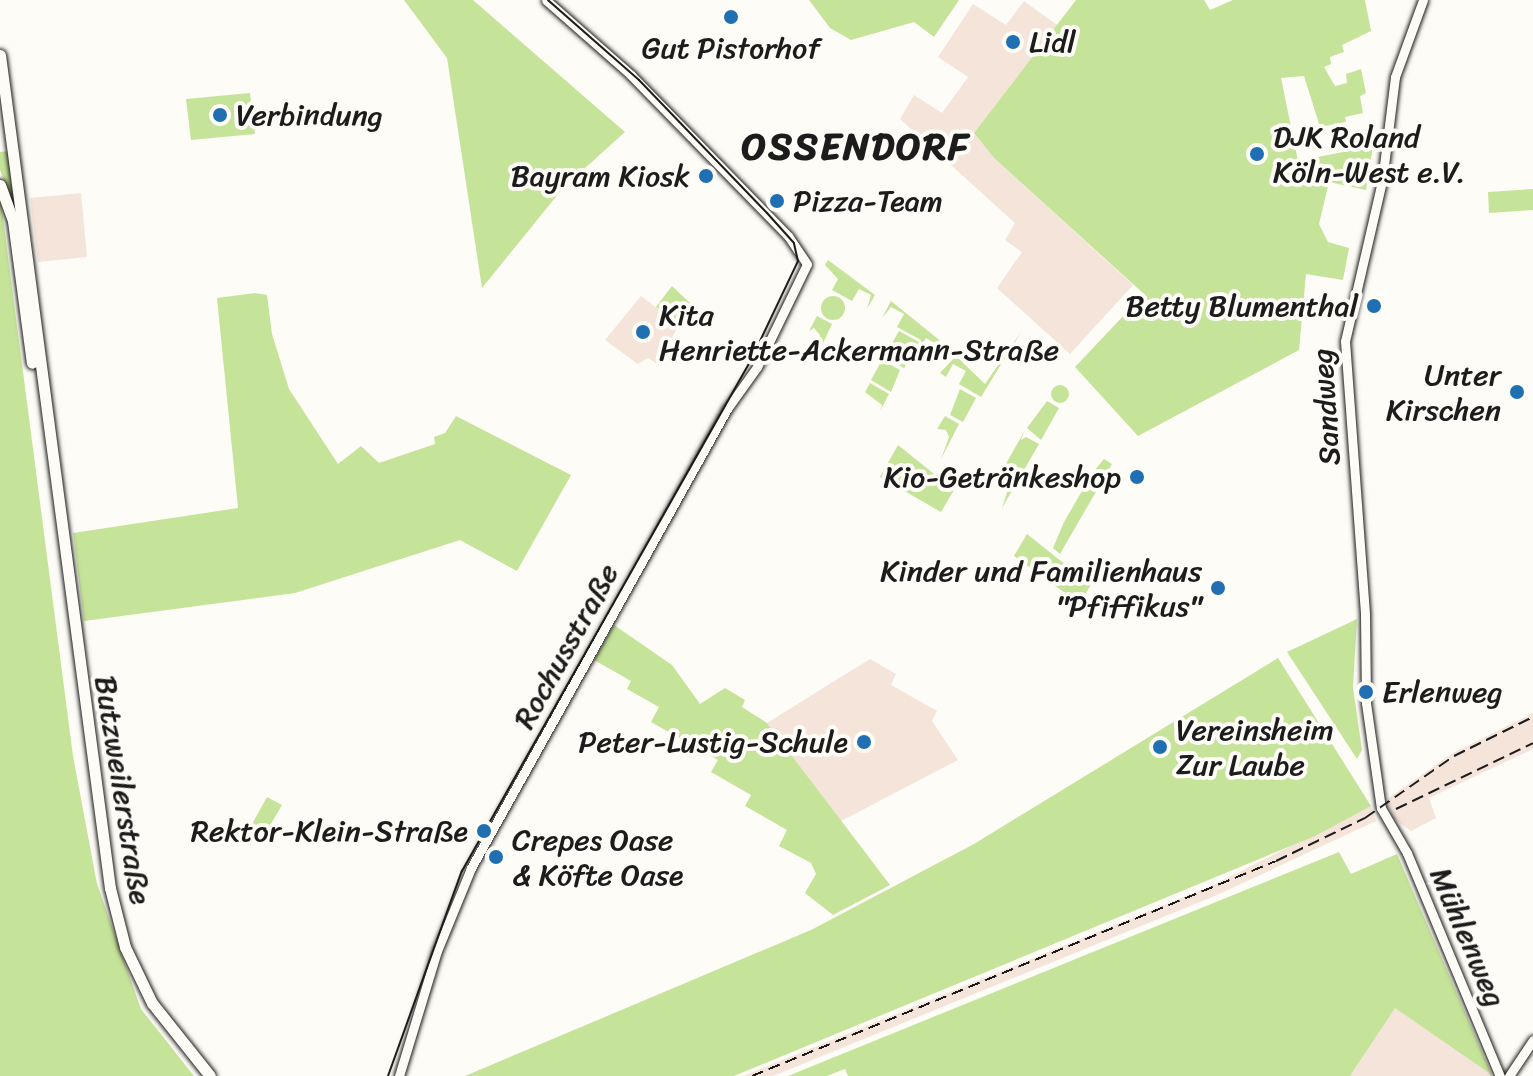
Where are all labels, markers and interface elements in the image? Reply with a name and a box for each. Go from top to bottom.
marker: Gut Pistorhof [722,8,740,26]
place label: Lidl [1029,24,1075,60]
place label: Gut Pistorhof [641,30,821,66]
marker: Lidl [1004,33,1022,51]
place label: Verbindung [236,97,383,133]
marker: Verbindung [211,106,229,124]
place label: DJK Roland Köln-West e.V. [1273,119,1466,190]
district label: OSSENDORF [741,124,971,170]
marker: DJK Roland Köln-West e.V. [1248,145,1266,163]
place label: Bayram Kiosk [511,158,690,194]
marker: Bayram Kiosk [697,167,715,185]
place label: Pizza-Team [793,183,943,219]
marker: Pizza-Team [768,192,786,210]
place label: Betty Blumenthal [1125,288,1358,324]
place label: Kita Henriette-Ackermann-Straße [659,297,1059,368]
marker: Betty Blumenthal [1365,297,1383,315]
marker: Kita Henriette-Ackermann-Straße [634,323,652,341]
street label: Sandweg [1304,347,1348,467]
place label: Unter Kirschen [1386,357,1501,428]
marker: Unter Kirschen [1508,383,1526,401]
place label: Kio-Getränkeshop [883,459,1121,495]
marker: Kio-Getränkeshop [1128,468,1146,486]
place label: Kinder und Familienhaus "Pfiffikus" [880,553,1202,624]
street label: Rochusstraße [506,557,626,735]
marker: Kinder und Familienhaus "Pfiffikus" [1209,579,1227,597]
street label: Butzweilerstraße [87,673,159,907]
place label: Erlenweg [1382,674,1503,710]
marker: Erlenweg [1357,683,1375,701]
place label: Vereinsheim Zur Laube [1176,712,1334,782]
place label: Peter-Lustig-Schule [578,724,848,760]
marker: Peter-Lustig-Schule [855,733,873,751]
marker: Vereinsheim Zur Laube [1151,738,1169,756]
place label: Rektor-Klein-Straße [191,813,468,849]
marker: Rektor-Klein-Straße [475,822,493,840]
place label: Crepes Oase & Köfte Oase [512,822,685,892]
marker: Crepes Oase & Köfte Oase [487,848,505,866]
street label: Mühlenweg [1423,862,1513,1012]

